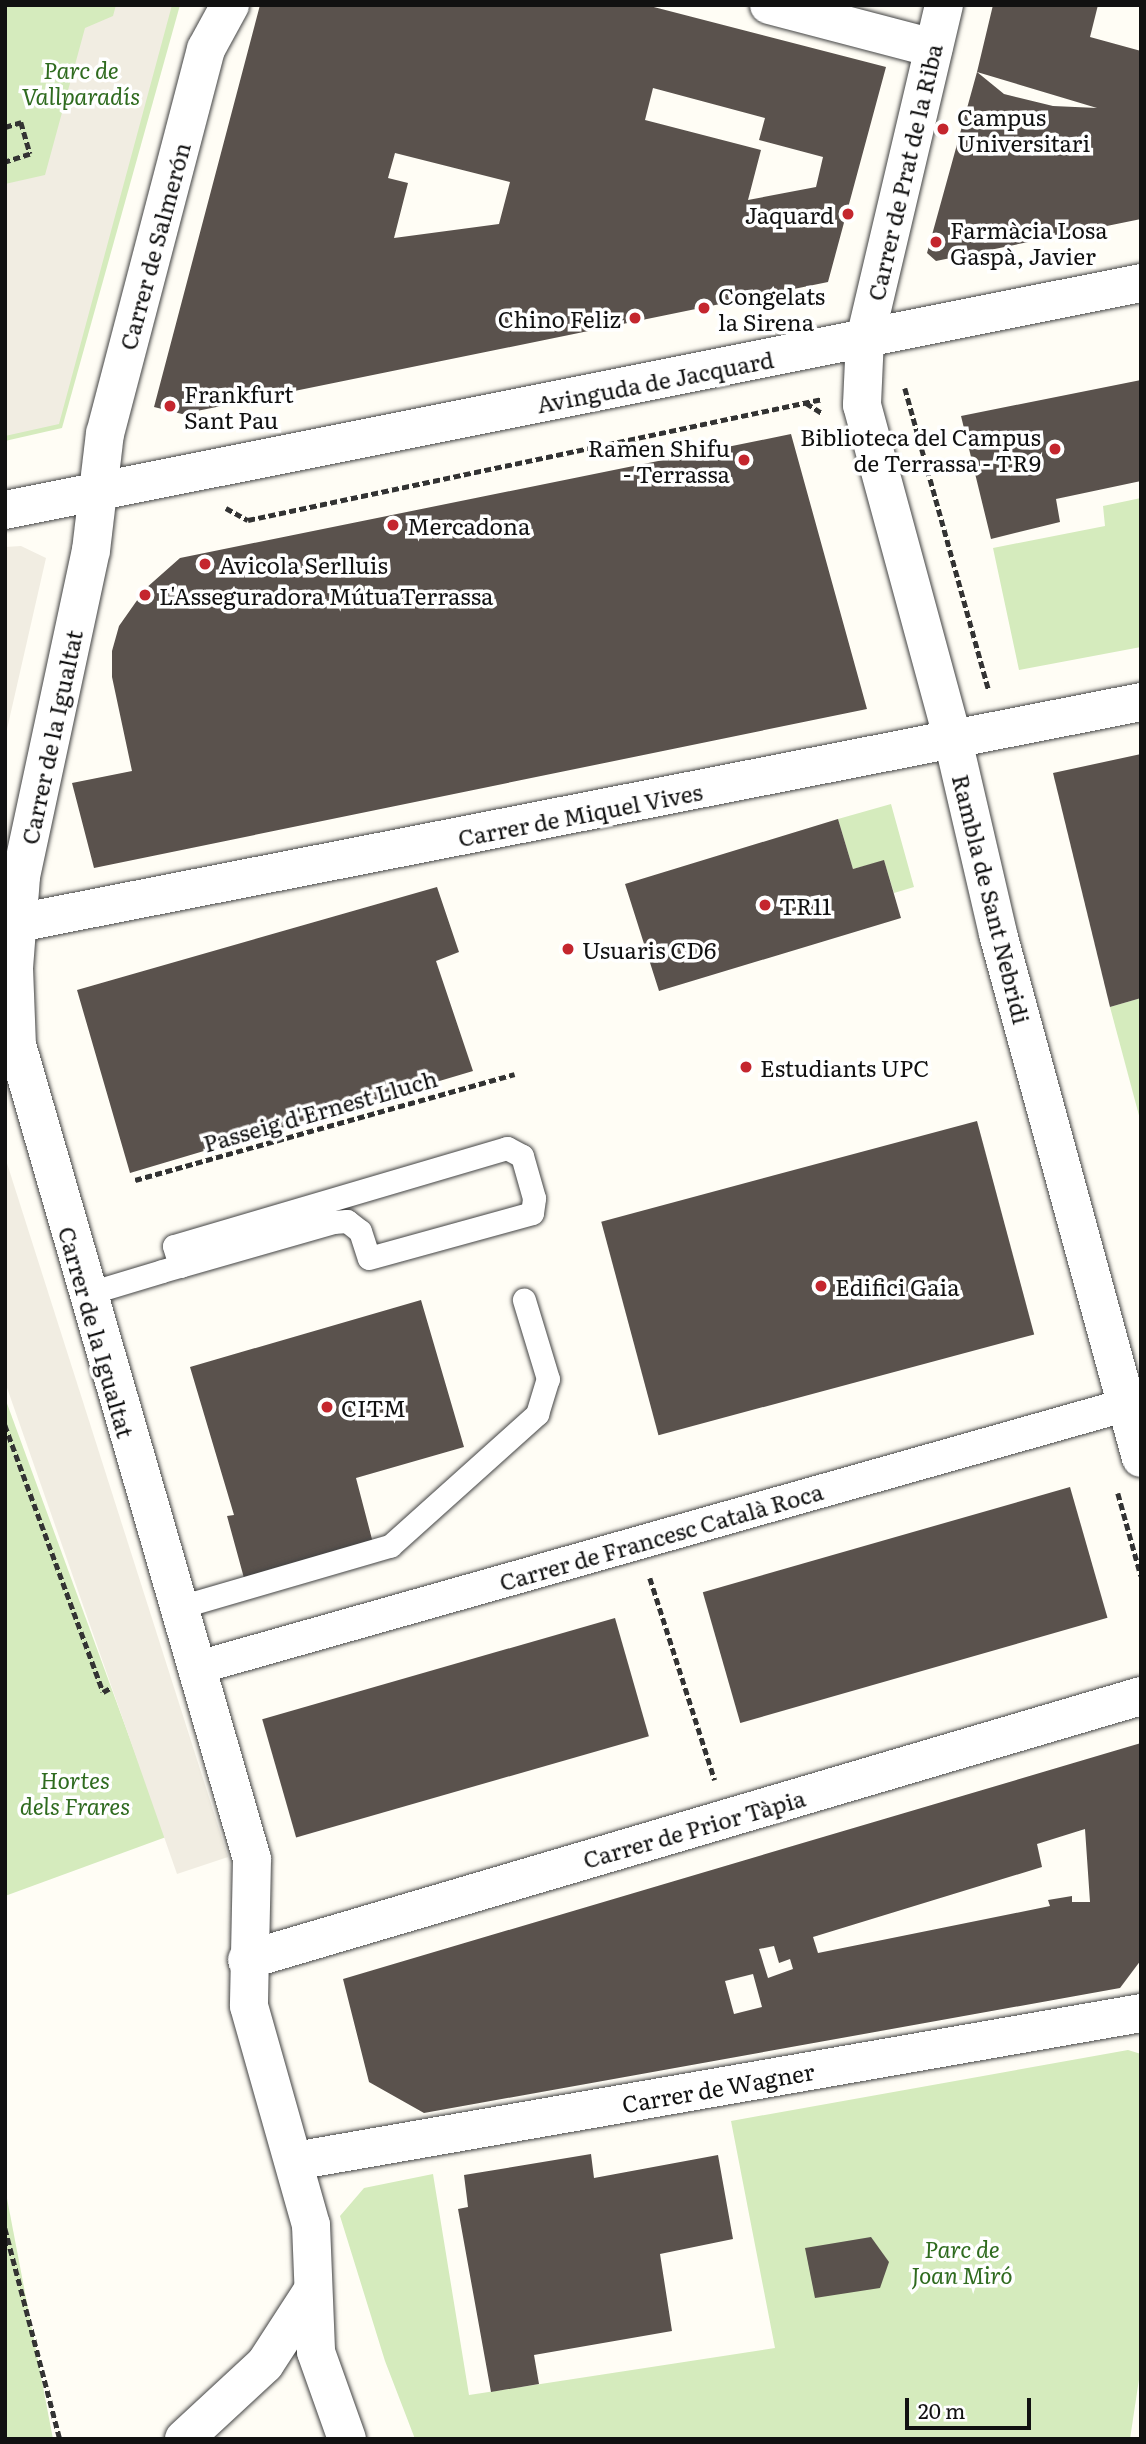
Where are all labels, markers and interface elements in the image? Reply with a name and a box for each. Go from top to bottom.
street label: Carrer de Prat de la Riba [861,41,947,303]
park label: Parc de Vallparadís [22,55,140,109]
place label: Campus Universitari [957,102,1090,156]
marker: Campus Universitari [935,121,951,137]
street label: Carrer de Salmerón [113,139,195,353]
place label: Jaquard [745,200,834,228]
marker: Jaquard [840,206,856,222]
place label: Farmàcia Losa Gaspà, Javier [950,215,1108,269]
marker: Farmàcia Losa Gaspà, Javier [928,234,944,250]
place label: Congelats la Sirena [718,281,825,335]
marker: Congelats la Sirena [696,300,712,316]
place label: Chino Feliz [498,304,621,332]
marker: Chino Feliz [627,310,643,326]
street label: Avinguda de Jacquard [534,344,776,418]
place label: Frankfurt Sant Pau [184,379,294,433]
marker: Frankfurt Sant Pau [162,398,178,414]
place label: Biblioteca del Campus de Terrassa - TR9 [800,422,1041,476]
place label: Ramen Shifu - Terrassa [588,433,730,487]
marker: Biblioteca del Campus de Terrassa - TR9 [1047,441,1063,457]
marker: Ramen Shifu - Terrassa [736,452,752,468]
place label: Mercadona [407,511,530,539]
marker: Mercadona [385,517,401,533]
place label: Avicola Serlluis [219,550,388,578]
marker: Avicola Serlluis [197,556,213,572]
place label: L'Asseguradora MútuaTerrassa [159,581,493,609]
marker: L'Asseguradora MútuaTerrassa [137,587,153,603]
street label: Carrer de la Igualtat [15,627,87,847]
street label: Rambla de Sant Nebridi [948,771,1036,1027]
street label: Carrer de Miquel Vives [455,777,705,851]
place label: TR11 [779,891,831,919]
marker: TR11 [757,897,773,913]
place label: Usuaris CD6 [582,935,716,963]
marker: Usuaris CD6 [560,941,576,957]
place label: Estudiants UPC [760,1053,929,1081]
marker: Estudiants UPC [738,1059,754,1075]
street label: Passeig d'Ernest Lluch [200,1063,440,1157]
street label: Carrer de la Igualtat [54,1223,140,1441]
place label: Edifici Gaia [835,1272,960,1300]
marker: Edifici Gaia [813,1278,829,1294]
place label: CITM [341,1393,406,1421]
marker: CITM [319,1399,335,1415]
street label: Carrer de Francesc Català Roca [496,1477,826,1595]
park label: Hortes dels Frares [20,1765,130,1819]
street label: Carrer de Prior Tàpia [580,1783,808,1873]
street label: Carrer de Wagner [620,2056,816,2118]
park label: Parc de Joan Miró [911,2234,1013,2288]
scale bar [908,2384,1034,2428]
text: 20 m [918,2394,965,2425]

